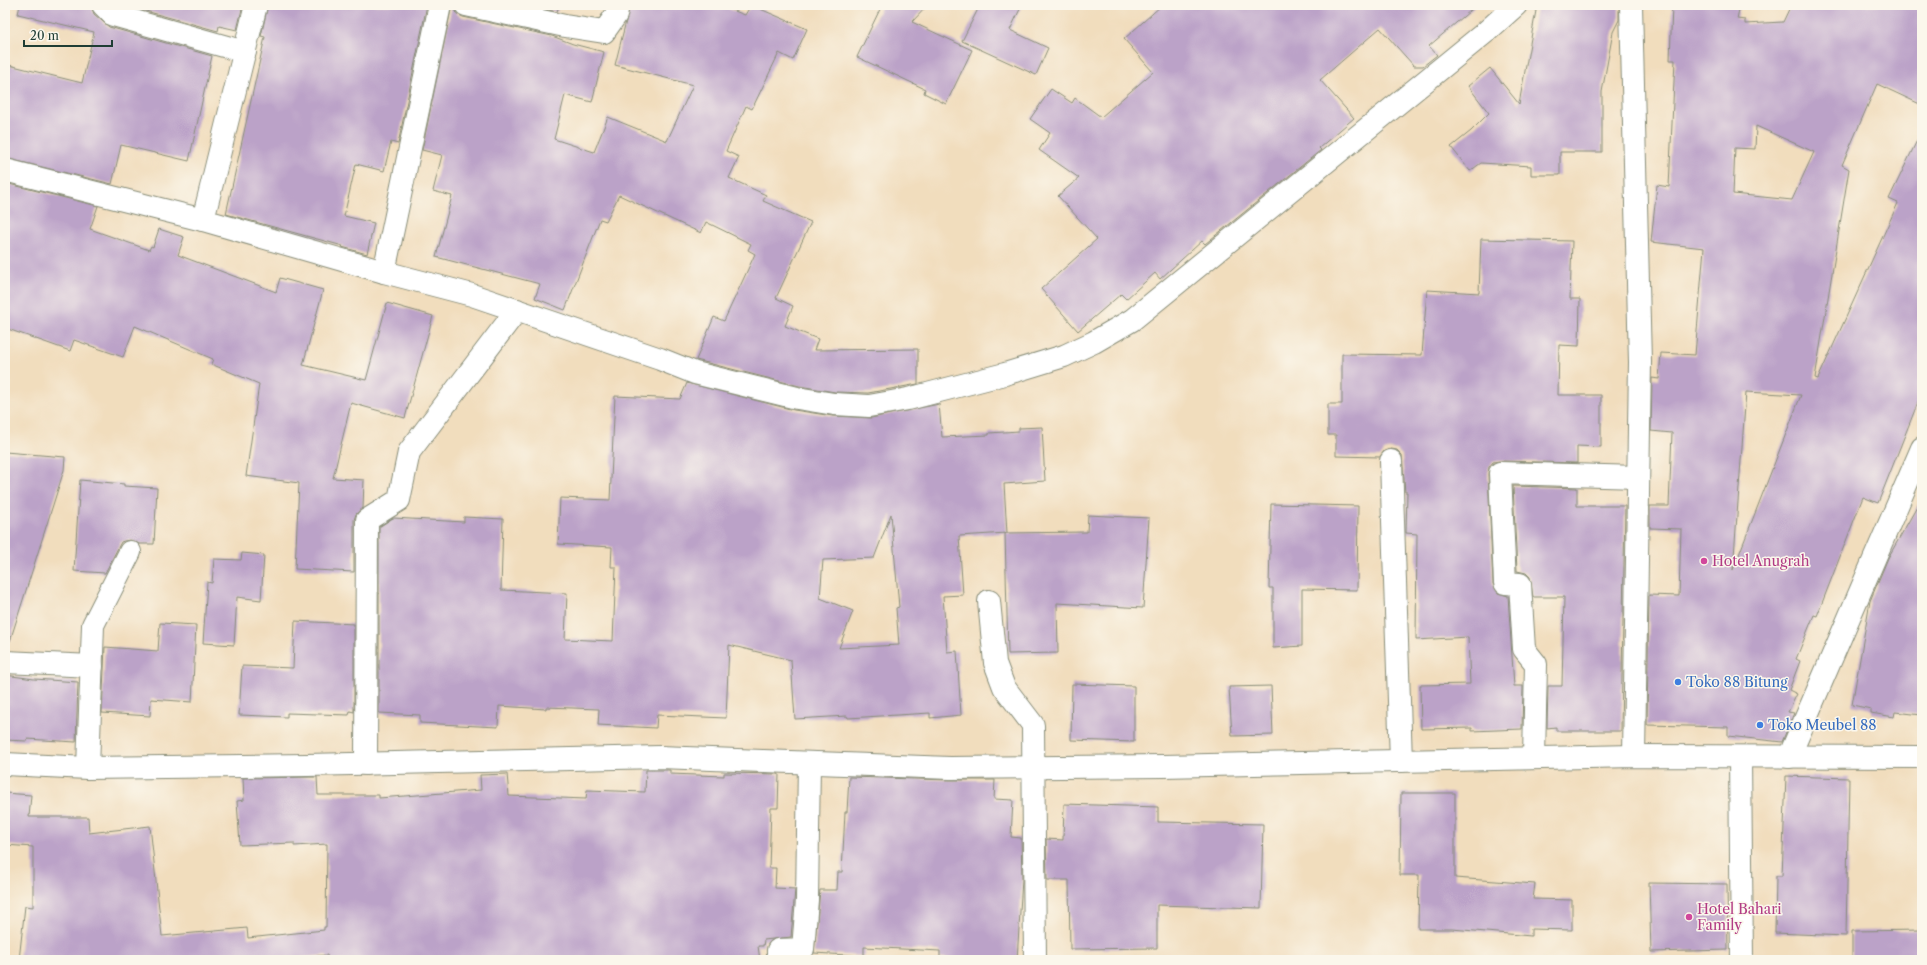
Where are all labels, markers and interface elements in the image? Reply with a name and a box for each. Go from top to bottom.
scale bar [24,22,112,48]
text: 20 m [30,28,59,43]
place label: Hotel Anugrah [1712,552,1810,570]
marker: Hotel Anugrah [1699,556,1709,566]
place label: Toko 88 Bitung [1686,673,1788,691]
marker: Toko 88 Bitung [1673,677,1683,687]
place label: Toko Meubel 88 [1768,716,1877,734]
marker: Toko Meubel 88 [1755,720,1765,730]
place label: Hotel Bahari Family [1697,900,1781,934]
marker: Hotel Bahari Family [1684,912,1694,922]

